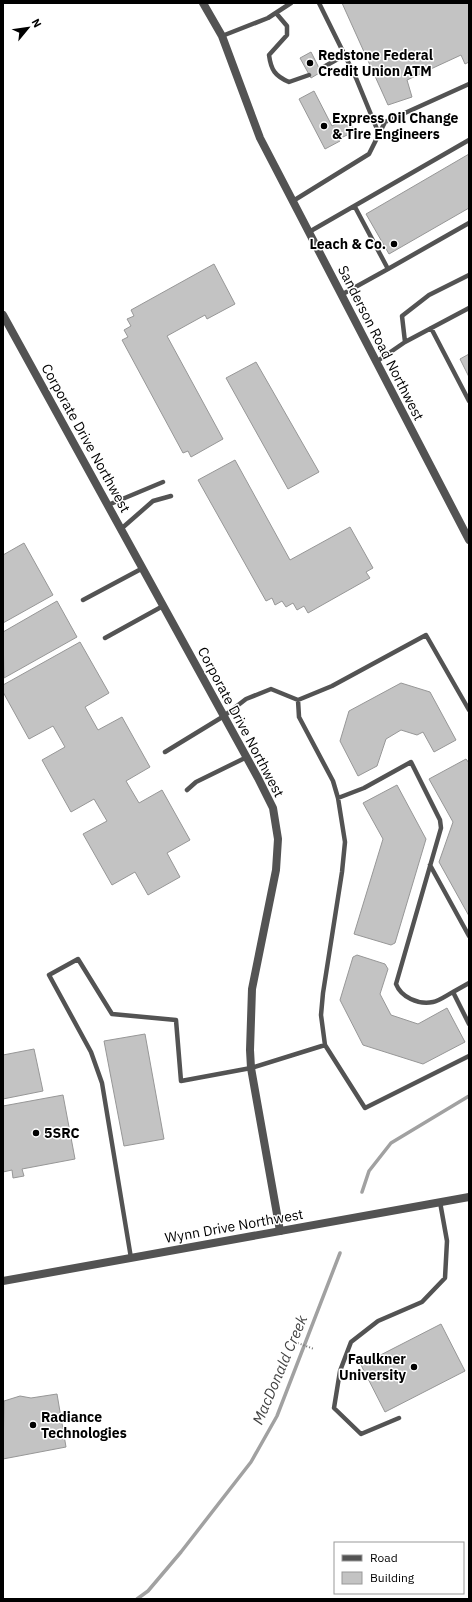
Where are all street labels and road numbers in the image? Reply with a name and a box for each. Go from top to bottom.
street label: Sanderson Road Northwest [334,262,428,424]
street label: Corporate Drive Northwest [38,360,135,516]
street label: Corporate Drive Northwest [194,644,288,800]
street label: Wynn Drive Northwest [163,1205,305,1247]

